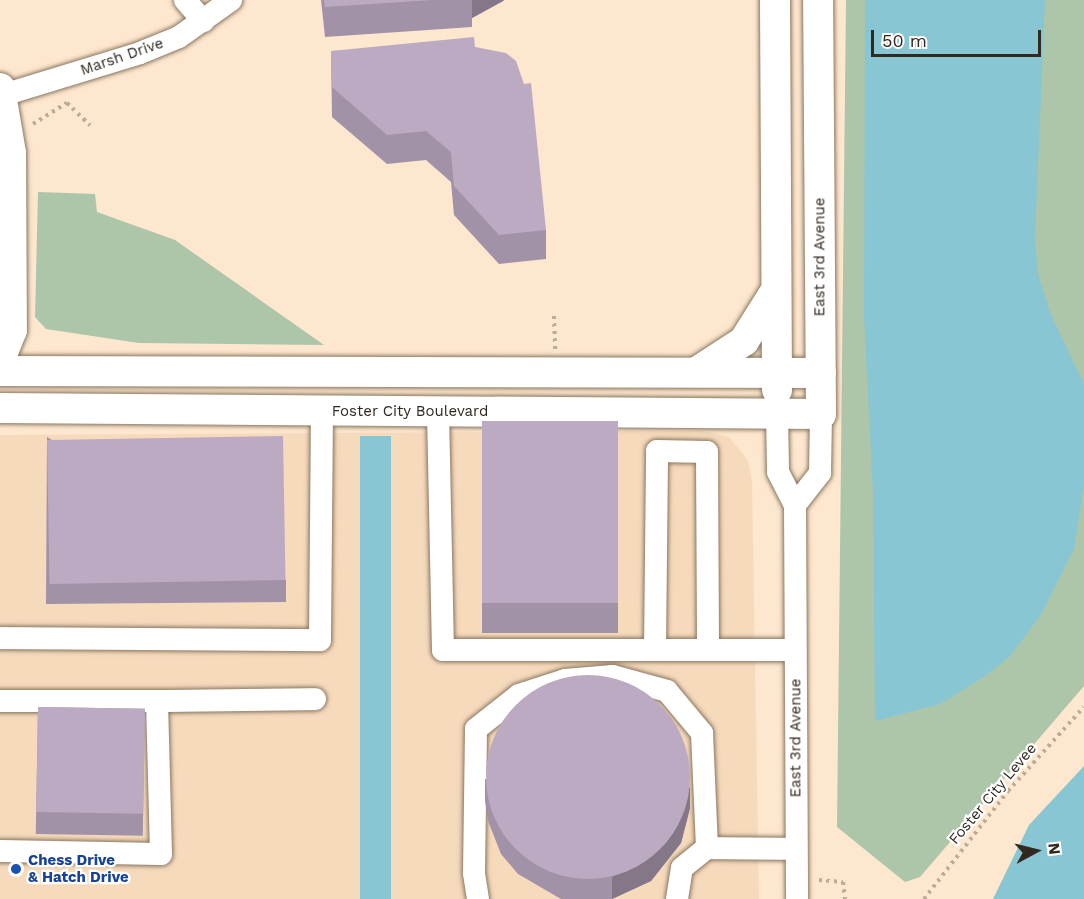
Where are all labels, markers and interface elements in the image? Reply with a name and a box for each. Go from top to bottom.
scale bar [874,18,1044,56]
text: 50 m [882,30,927,51]
street label: Marsh Drive [78,34,166,80]
street label: East 3rd Avenue [811,197,829,317]
street label: Foster City Boulevard [331,403,489,421]
street label: East 3rd Avenue [787,678,805,798]
street label: Foster City Levee [945,740,1041,848]
north arrow [1006,821,1066,881]
text: N [1044,842,1065,856]
place label: Chess Drive & Hatch Drive [28,851,129,886]
marker: Chess Drive & Hatch Drive [9,862,23,876]

